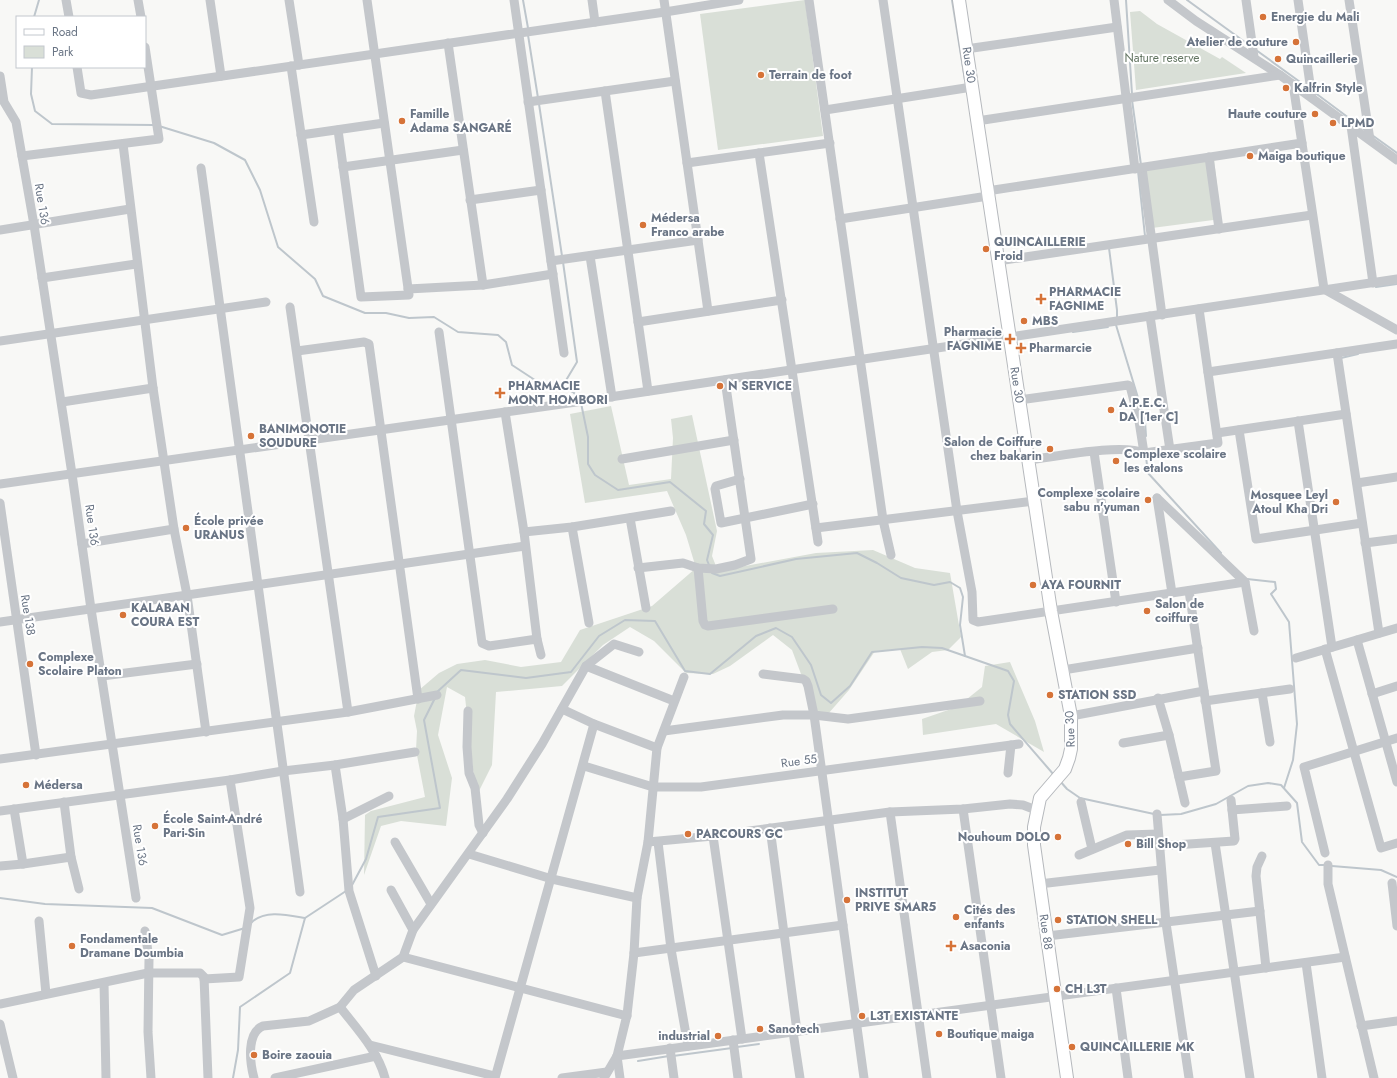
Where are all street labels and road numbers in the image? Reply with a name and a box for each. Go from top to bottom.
street label: Rue 30 [958,46,980,84]
street label: Rue 136 [30,182,54,226]
street label: Rue 30 [1005,366,1029,404]
street label: Rue 136 [80,503,104,547]
street label: Rue 138 [16,593,40,637]
street label: Rue 30 [1060,710,1080,748]
street label: Rue 55 [780,750,818,772]
street label: Rue 136 [128,823,152,867]
street label: Rue 88 [1035,913,1057,951]

